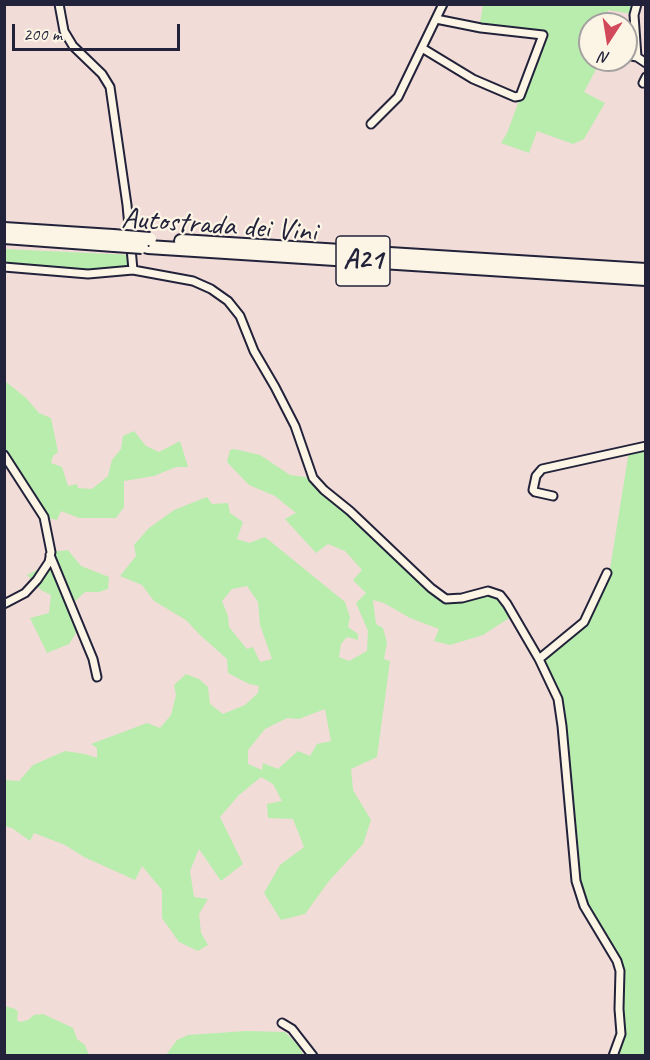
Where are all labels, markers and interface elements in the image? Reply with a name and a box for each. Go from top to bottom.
scale bar [15,12,183,50]
north arrow [578,12,638,72]
text: 200 m [23,23,62,45]
text: N [598,47,612,68]
street label: Autostrada dei Vini [120,201,318,251]
road number: A21 [336,236,390,286]

